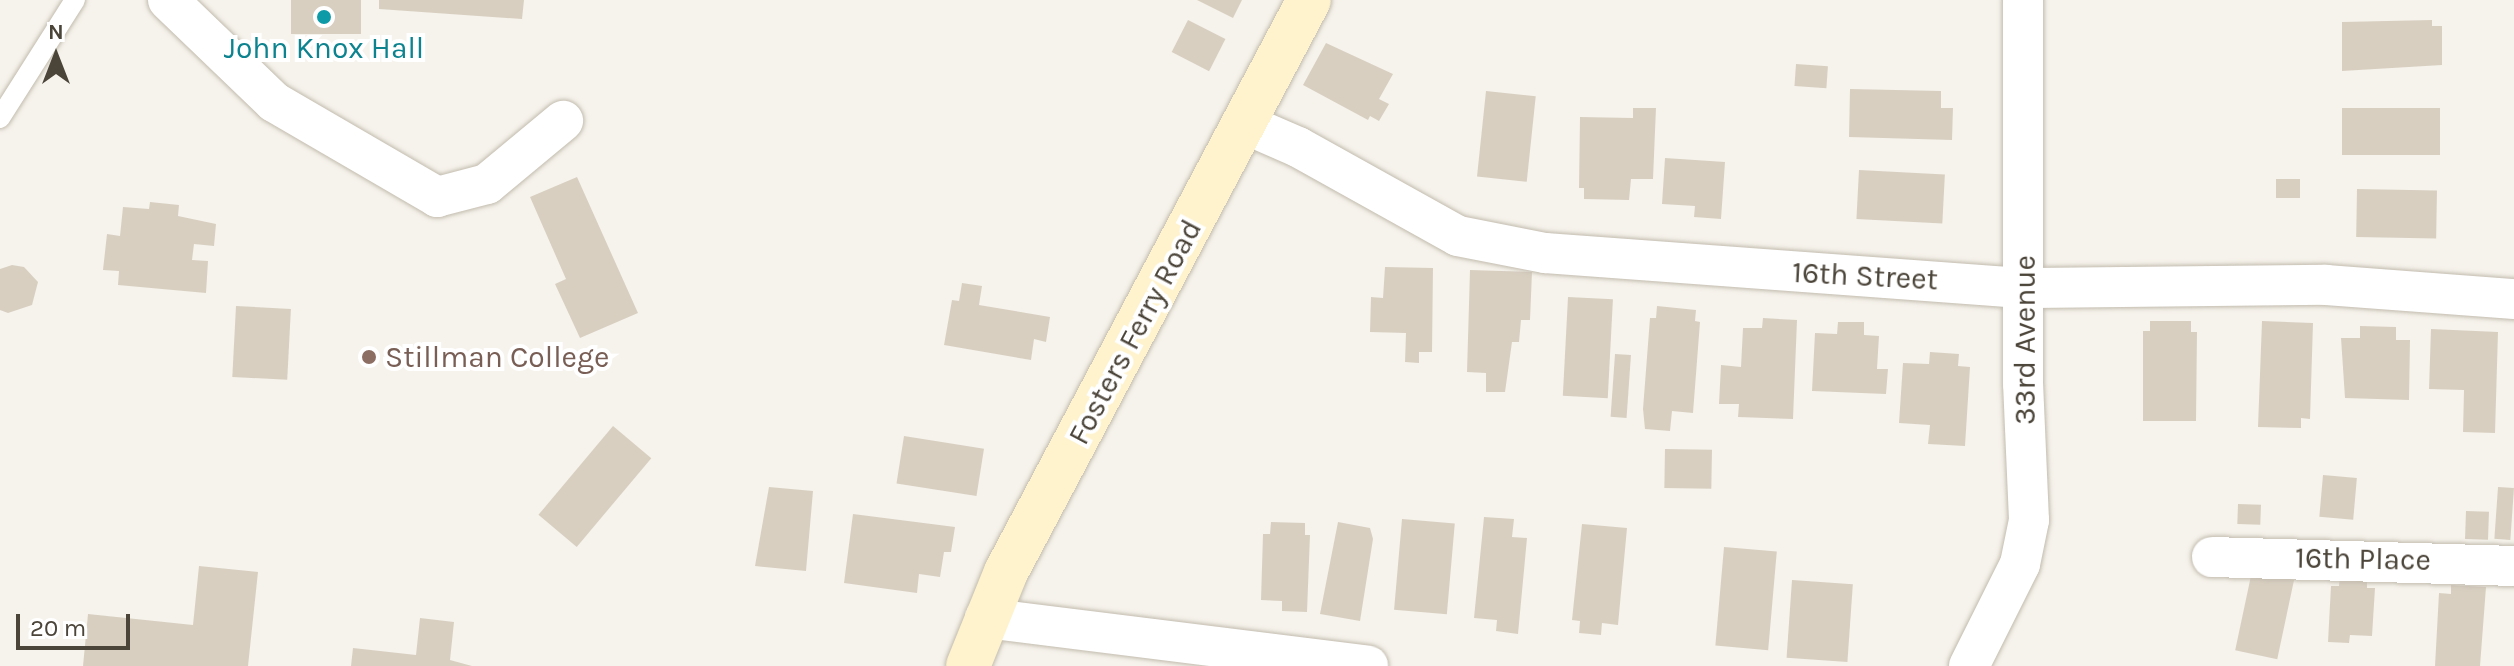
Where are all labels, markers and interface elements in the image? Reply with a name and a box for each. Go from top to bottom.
marker: John Knox Hall [315,8,333,26]
north arrow [16,16,96,96]
text: N [48,19,64,45]
place label: John Knox Hall [224,30,424,66]
street label: Fosters Ferry Road [1061,213,1209,451]
street label: 16th Street [1791,254,1939,298]
street label: 33rd Avenue [2007,255,2043,425]
place label: Stillman College [385,339,609,375]
marker: Stillman College [360,348,378,366]
street label: 16th Place [2295,540,2431,578]
scale bar [20,598,134,648]
text: 20 m [30,614,86,642]

